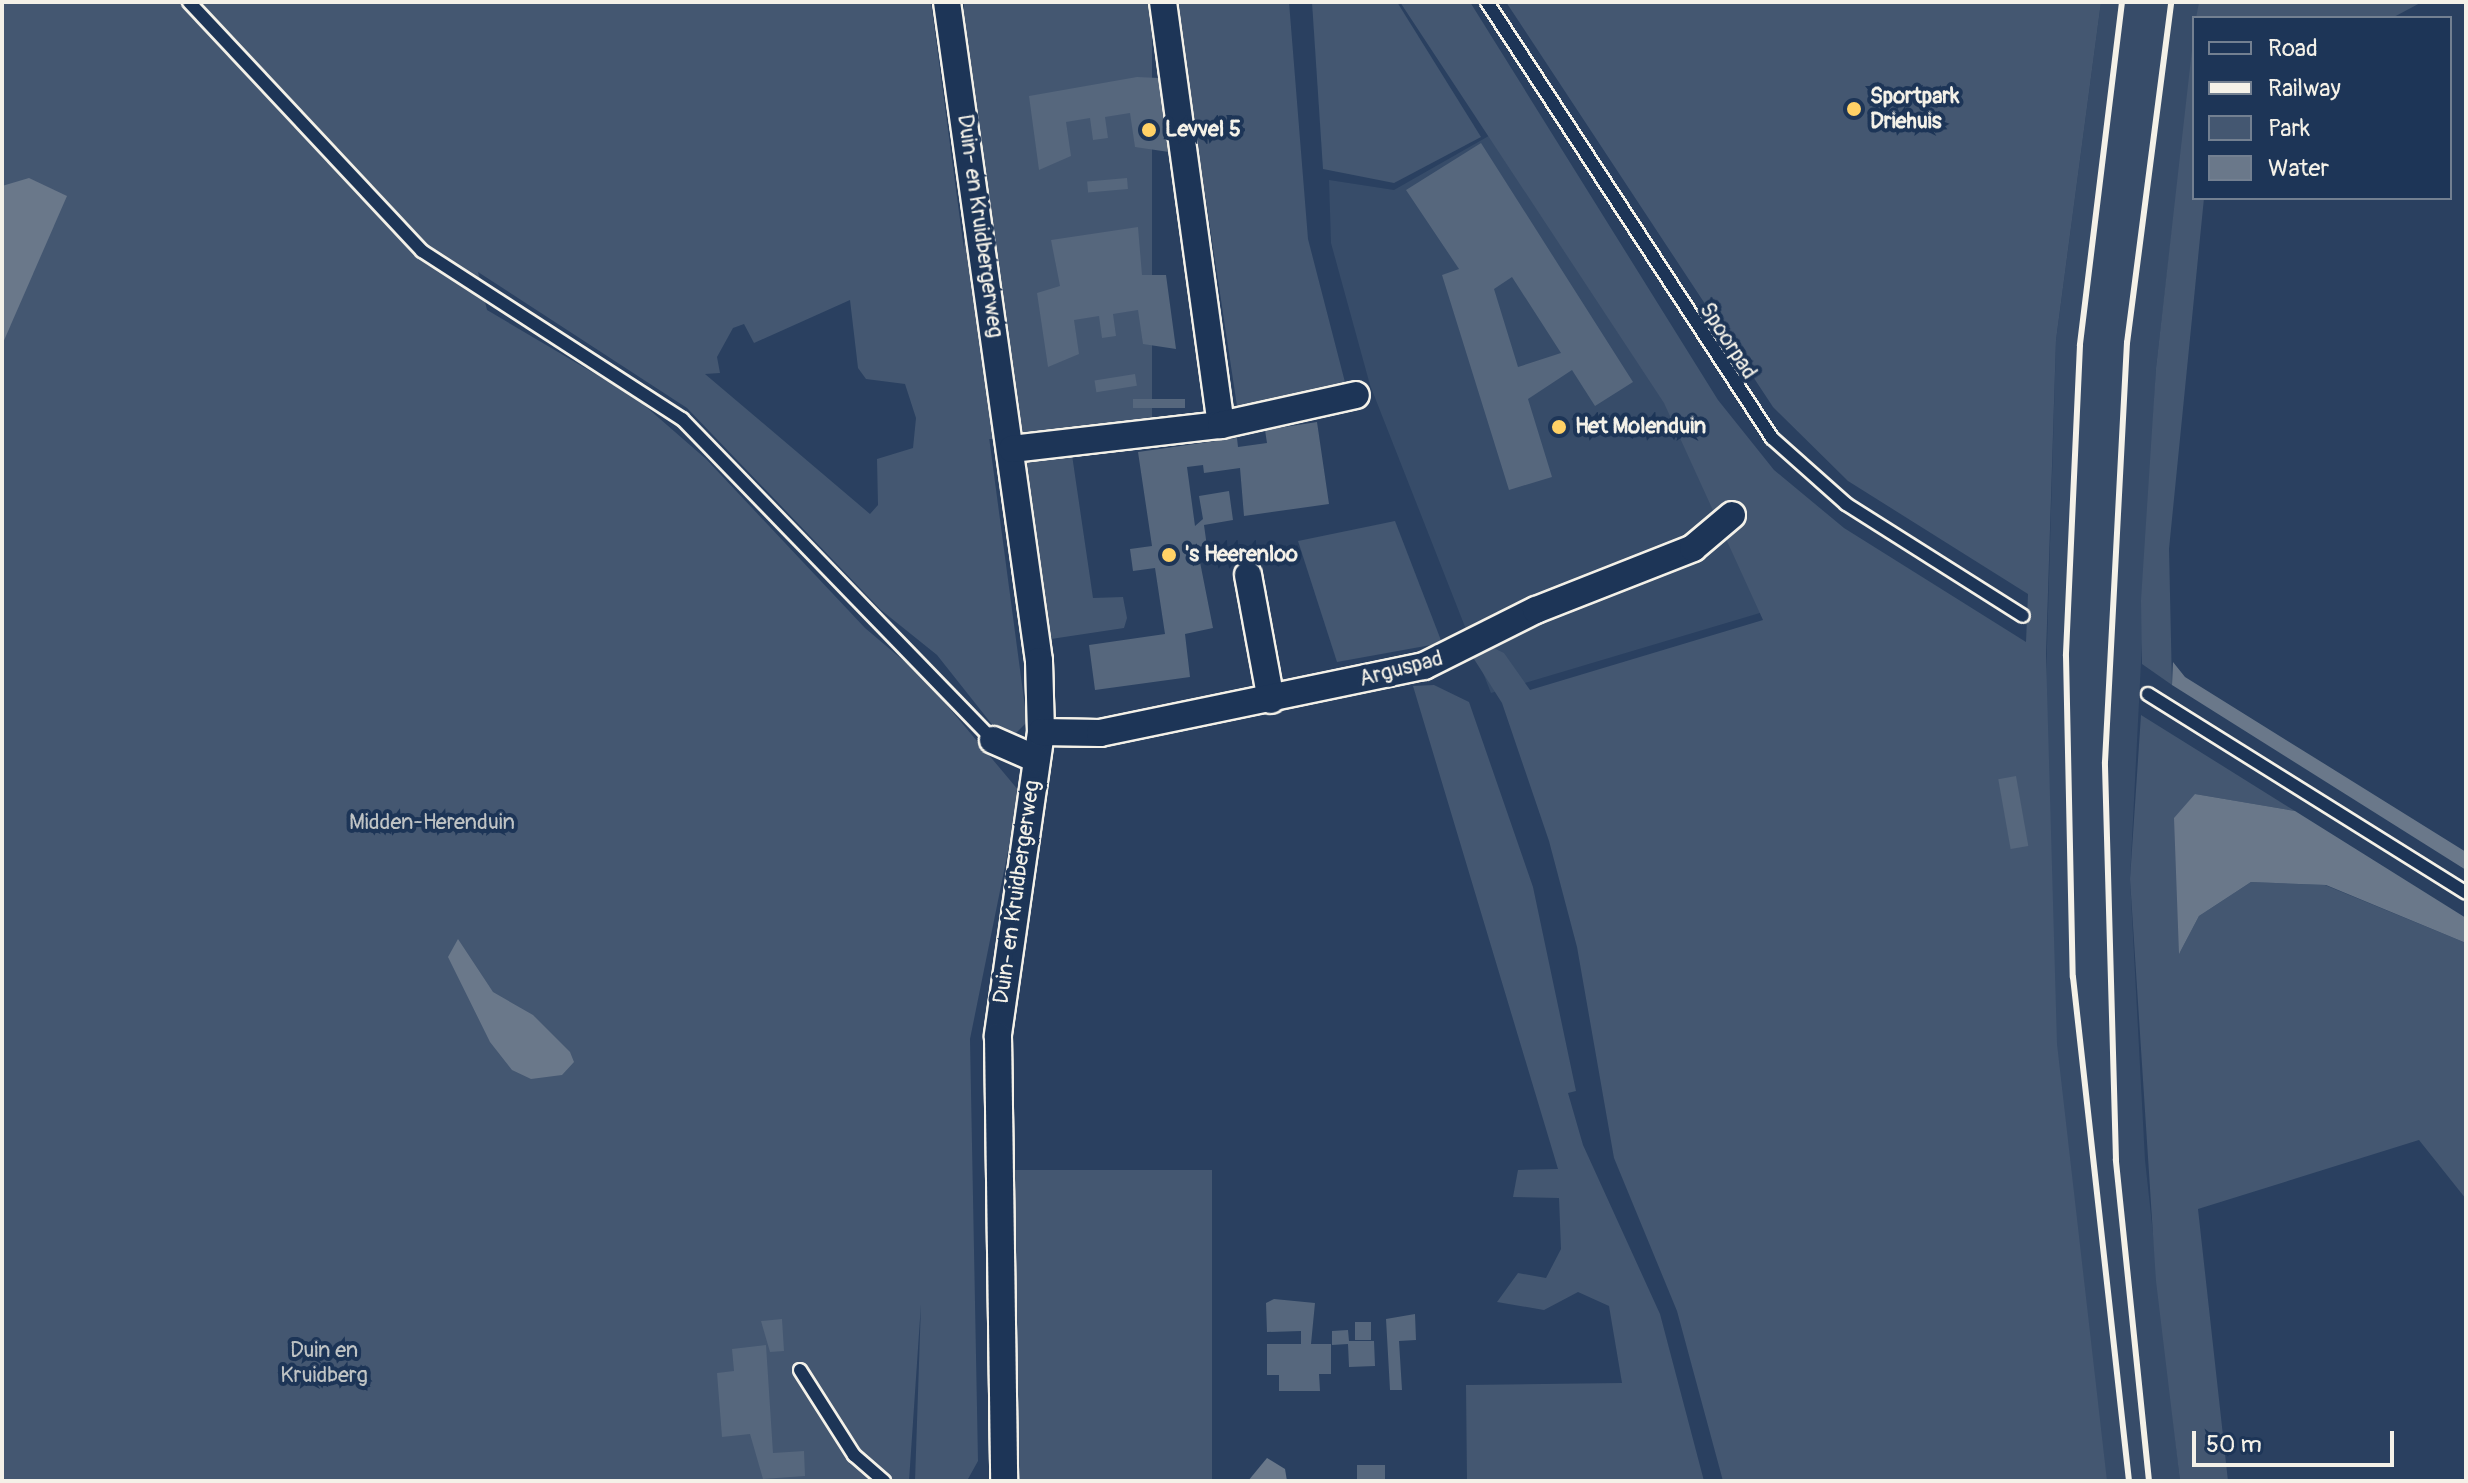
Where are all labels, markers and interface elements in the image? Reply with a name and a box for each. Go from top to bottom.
legend [2192,16,2452,200]
text: Road [2268,34,2318,63]
text: Railway [2268,74,2341,103]
place label: Sportpark Driehuis [1870,83,1959,134]
marker: Sportpark Driehuis [1845,100,1863,118]
street label: Duin- en Kruidbergerweg [951,113,1009,339]
text: Park [2268,114,2310,143]
place label: Levvel 5 [1165,117,1241,143]
marker: Levvel 5 [1140,121,1158,139]
text: Water [2268,154,2329,183]
street label: Spoorpad [1693,298,1763,384]
place label: Het Molenduin [1575,414,1706,440]
marker: Het Molenduin [1550,418,1568,436]
place label: 's Heerenloo [1185,542,1298,568]
marker: 's Heerenloo [1160,546,1178,564]
street label: Arguspad [1356,645,1446,693]
street label: Duin- en Kruidbergerweg [988,779,1046,1005]
park label: Midden-Herenduin [349,810,515,836]
park label: Duin en Kruidberg [280,1337,368,1388]
scale bar [2196,1415,2398,1465]
text: 50 m [2206,1430,2262,1459]

